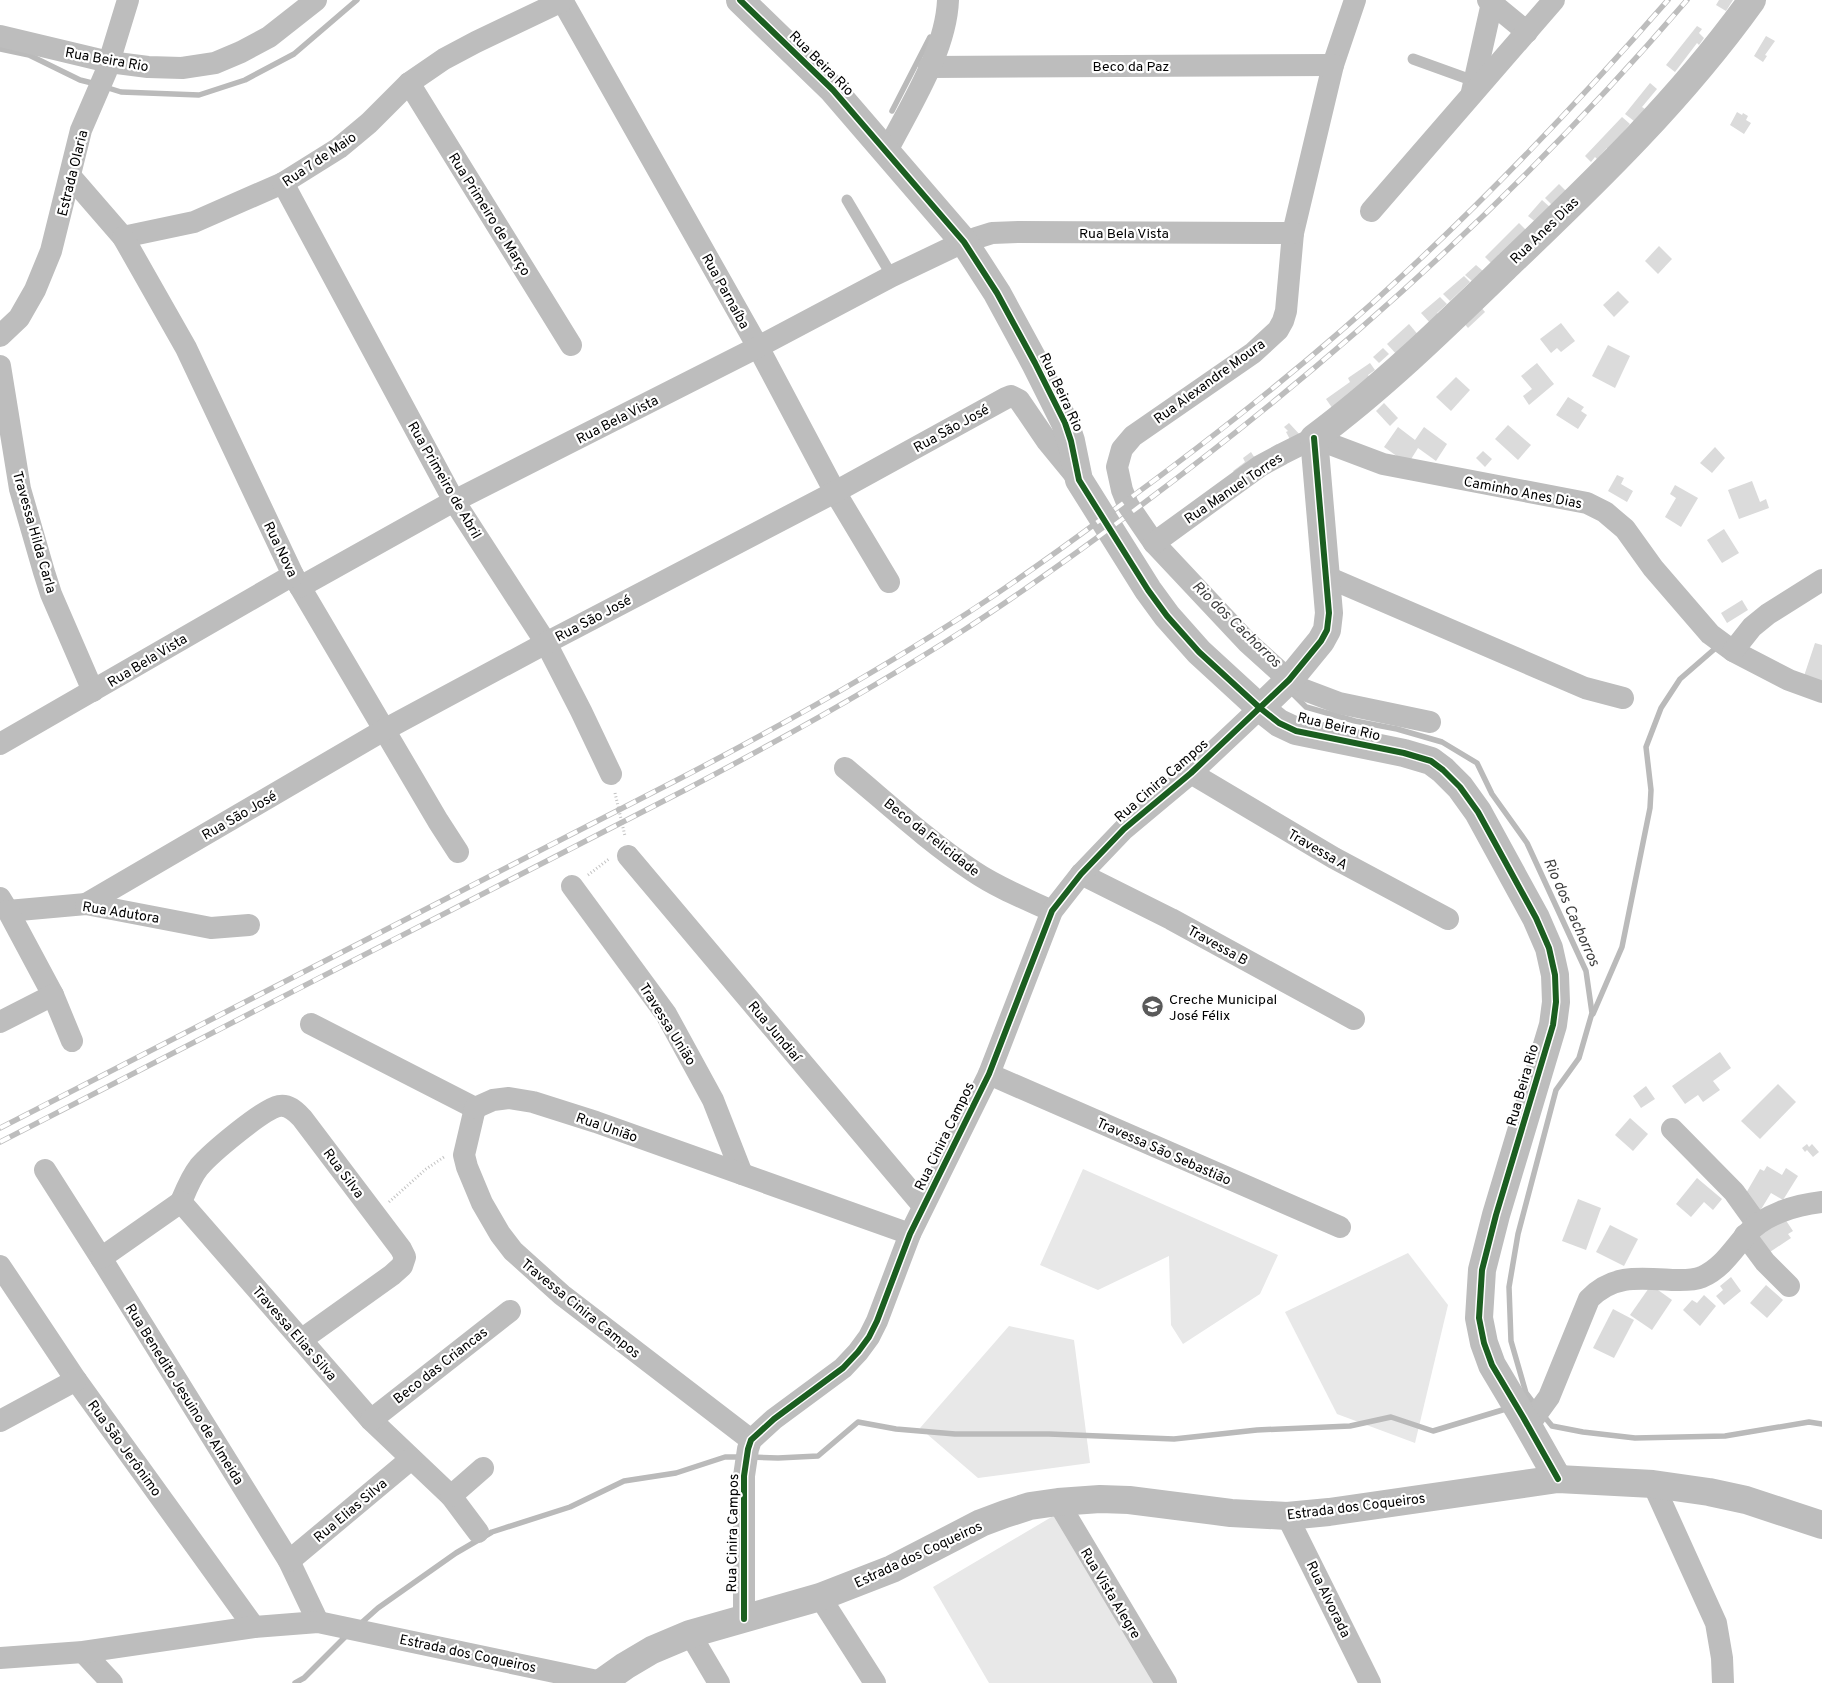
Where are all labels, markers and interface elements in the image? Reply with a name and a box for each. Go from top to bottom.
street label: Rua Beira Rio [785,28,857,100]
street label: Rua Beira Rio [64,45,150,76]
street label: Beco da Paz [1093,59,1169,76]
street label: Estrada Olaria [55,128,92,218]
street label: Rua 7 de Maio [280,129,360,191]
street label: Rua Primeiro de Março [444,150,534,280]
street label: Rua Anes Dias [1507,194,1583,268]
street label: Rua Bela Vista [1079,226,1169,243]
street label: Rua Parnaíba [697,251,752,332]
street label: Rua Alexandre Moura [1151,336,1269,428]
street label: Rua Beira Rio [1035,351,1086,435]
street label: Rua Bela Vista [574,392,662,448]
street label: Rua São José [911,402,993,457]
street label: Rua Primeiro de Abril [403,419,484,543]
street label: Rua Manuel Torres [1181,450,1286,528]
street label: Travessa Hilda Carla [8,469,59,595]
street label: Caminho Anes Dias [1462,474,1583,513]
street label: Rua Nova [259,519,300,580]
water label: Rio dos Cachorros [1187,578,1285,673]
street label: Rua São José [553,592,635,647]
street label: Rua Bela Vista [105,631,191,692]
street label: Rua Beira Rio [1296,710,1382,745]
street label: Rua Cinira Campos [1112,736,1212,826]
street label: Rua São José [199,788,280,845]
street label: Beco da Felicidade [880,796,982,881]
street label: Travessa A [1284,826,1350,874]
water label: Rio dos Cachorros [1538,856,1603,970]
street label: Rua Adutora [81,899,160,928]
street label: Travessa B [1184,923,1251,970]
street label: Travessa União [635,980,699,1069]
place label: Creche Municipal José Félix [1169,992,1277,1025]
school or university icon: Creche Municipal José Félix [1141,995,1165,1019]
street label: Rua Jundiaí [744,998,805,1067]
street label: Rua Beira Rio [1504,1042,1543,1128]
street label: Rua Cinira Campos [912,1080,979,1194]
street label: Rua União [573,1110,640,1147]
street label: Travessa São Sebastião [1093,1115,1234,1190]
street label: Rua Silva [319,1146,367,1202]
street label: Travessa Cinira Campos [517,1256,643,1362]
street label: Travessa Elias Silva [248,1283,340,1385]
street label: Rua Benedito Jesuino de Almeida [121,1301,247,1488]
street label: Beco das Criancas [390,1324,491,1408]
street label: Rua São Jerônimo [83,1398,164,1500]
street label: Rua Cinira Campos [724,1474,743,1592]
street label: Rua Elias Silva [311,1476,391,1547]
street label: Estrada dos Coqueiros [1286,1491,1426,1524]
street label: Estrada dos Coqueiros [852,1518,985,1592]
street label: Rua Vista Alegre [1076,1545,1144,1642]
street label: Rua Alvorada [1302,1559,1354,1641]
street label: Estrada dos Coqueiros [398,1632,538,1677]

